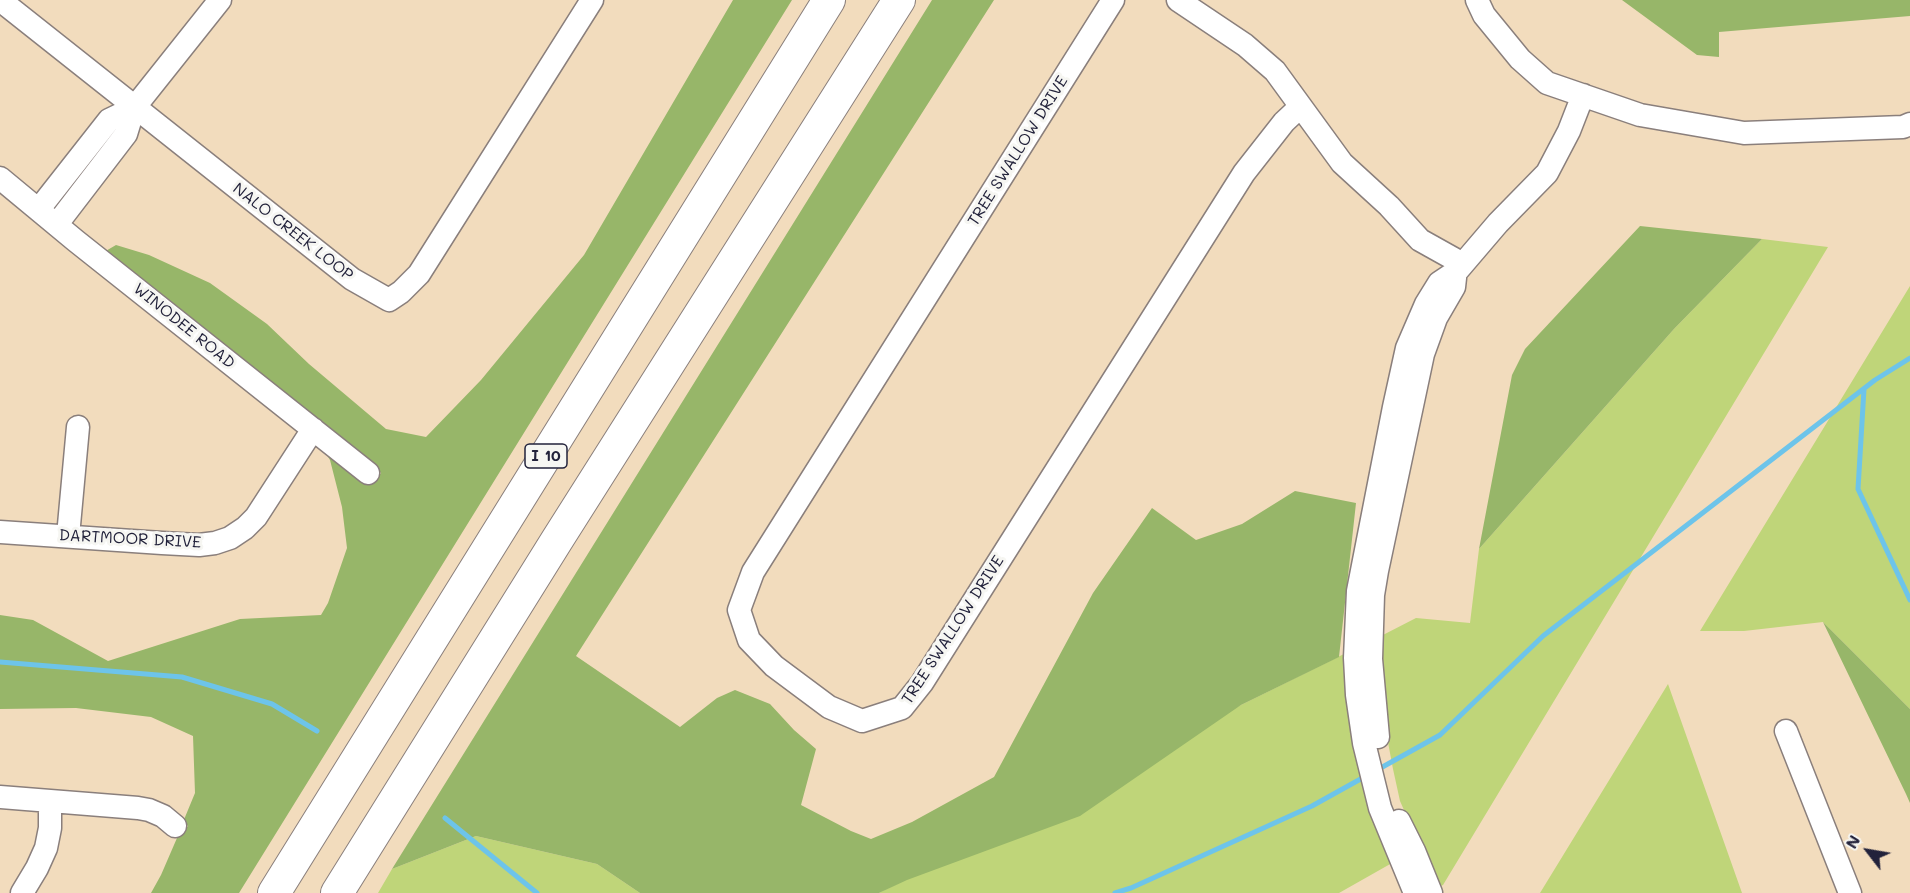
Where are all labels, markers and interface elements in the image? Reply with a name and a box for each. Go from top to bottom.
street label: TREE SWALLOW DRIVE [964,72,1072,230]
street label: NALO CREEK LOOP [229,179,357,285]
street label: WINODEE ROAD [129,279,239,373]
road number: I 10 [525,444,567,468]
street label: DARTMOOR DRIVE [58,526,202,552]
street label: TREE SWALLOW DRIVE [898,552,1008,708]
north arrow [1838,821,1898,881]
text: N [1840,831,1864,852]

